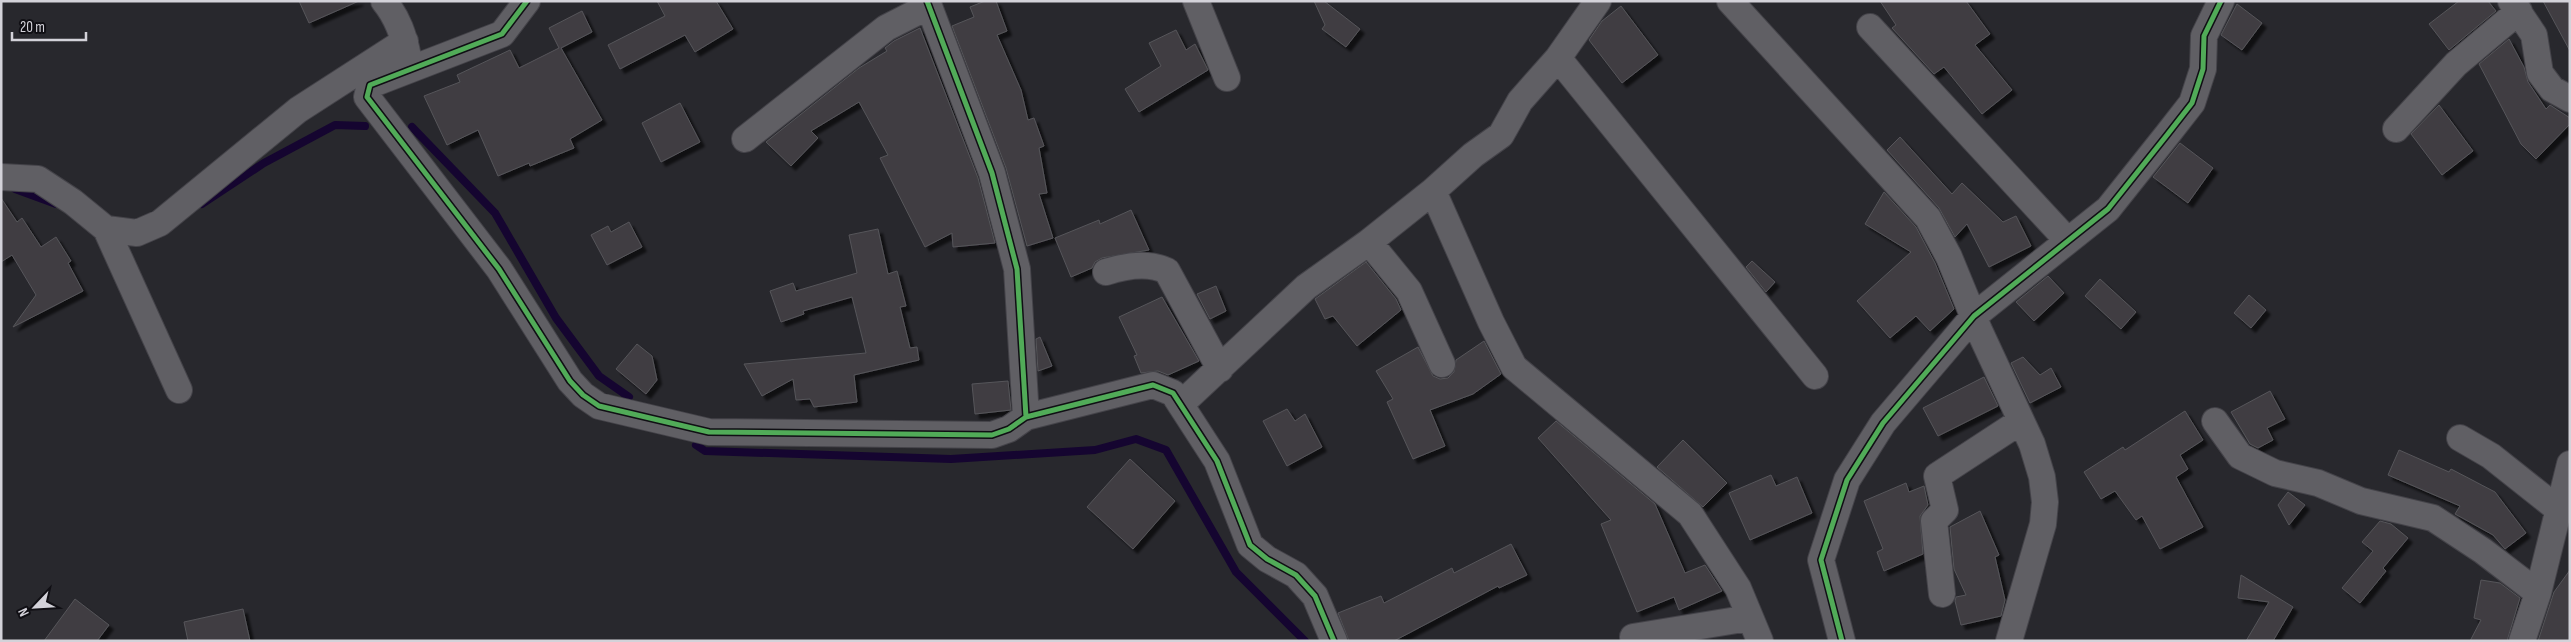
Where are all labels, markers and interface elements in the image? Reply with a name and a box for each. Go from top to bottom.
scale bar [12,10,86,42]
text: 20 m [20,18,45,37]
north arrow [10,582,60,632]
text: N [14,605,33,619]

